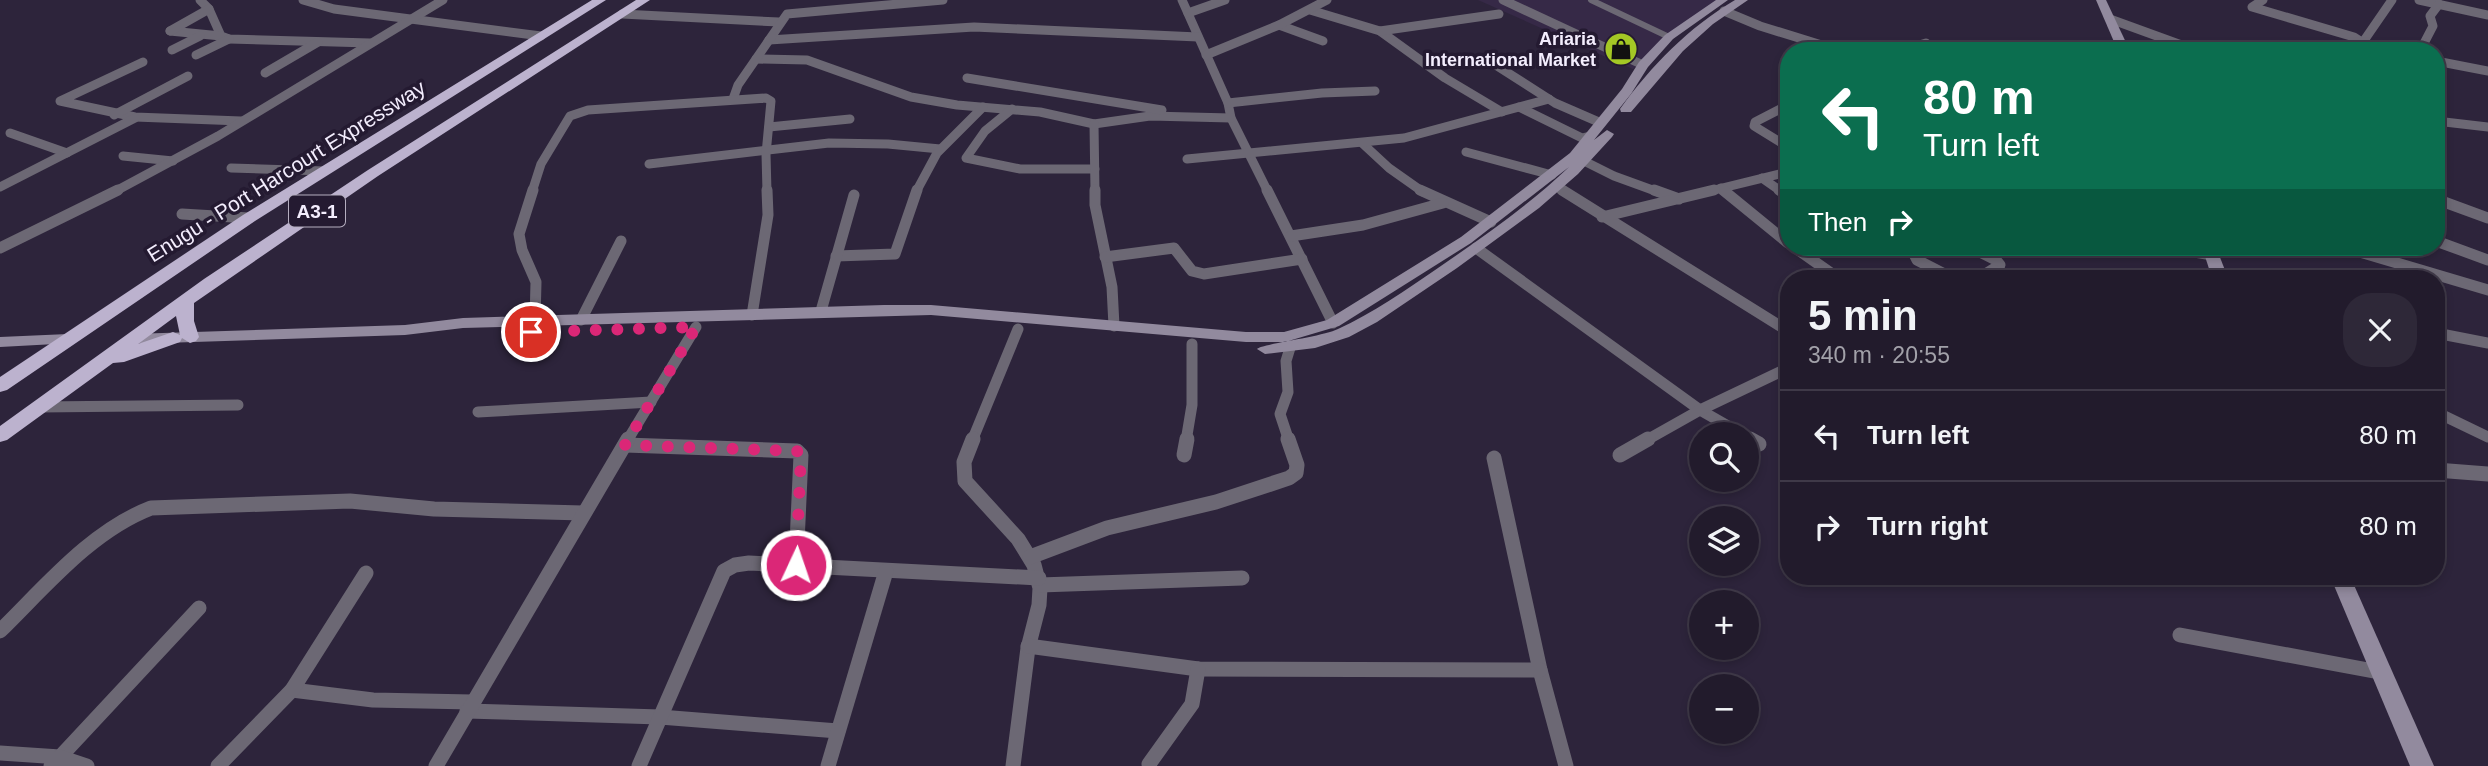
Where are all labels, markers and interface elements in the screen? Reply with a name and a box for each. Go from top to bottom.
place label: Ariaria International Market [1425,29,1597,70]
shop icon: Ariaria International Market [1602,30,1640,68]
icon: left [1808,70,1899,161]
text: 80 m [1923,70,2035,124]
street label: Enugu - Port Harcourt Expressway [143,75,430,266]
text: Turn left [1923,127,2039,163]
road number: A3-1 [289,196,345,226]
icon: right [1881,203,1919,241]
text: Then [1808,207,1867,237]
text: 5 min [1808,292,1918,339]
button: close [2343,293,2417,367]
pin [501,302,561,362]
icon: arrive [512,313,550,351]
text: 340 m · 20:55 [1808,342,1950,368]
icon: left [1808,417,1846,455]
text: Turn left [1867,420,1969,450]
text: 80 m [2359,420,2417,450]
map controls [1689,422,1759,744]
button: search [1689,422,1759,492]
button: layers [1689,506,1759,576]
icon: right [1808,508,1846,546]
text: Turn right [1867,511,1988,541]
text: 80 m [2359,511,2417,541]
position arrow [759,528,833,602]
button: + [1689,590,1759,660]
button: − [1689,674,1759,744]

